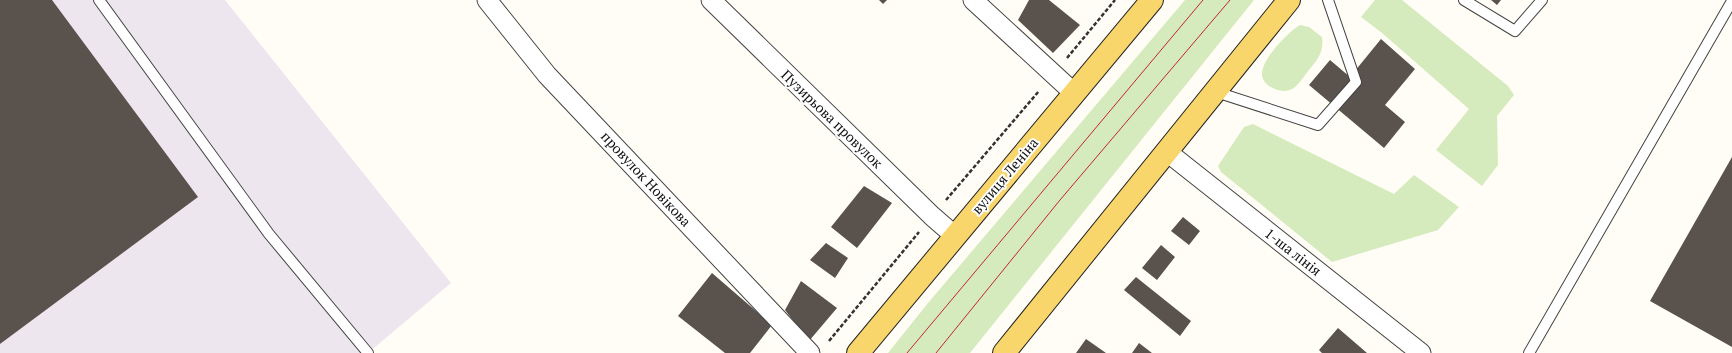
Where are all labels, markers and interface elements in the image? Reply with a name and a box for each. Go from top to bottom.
street label: Пузирьова провулок [778,65,887,172]
street label: провулок Новікова [597,127,696,230]
street label: вулиця Леніна [967,133,1042,218]
street label: 1-ша лінія [1261,223,1326,280]

